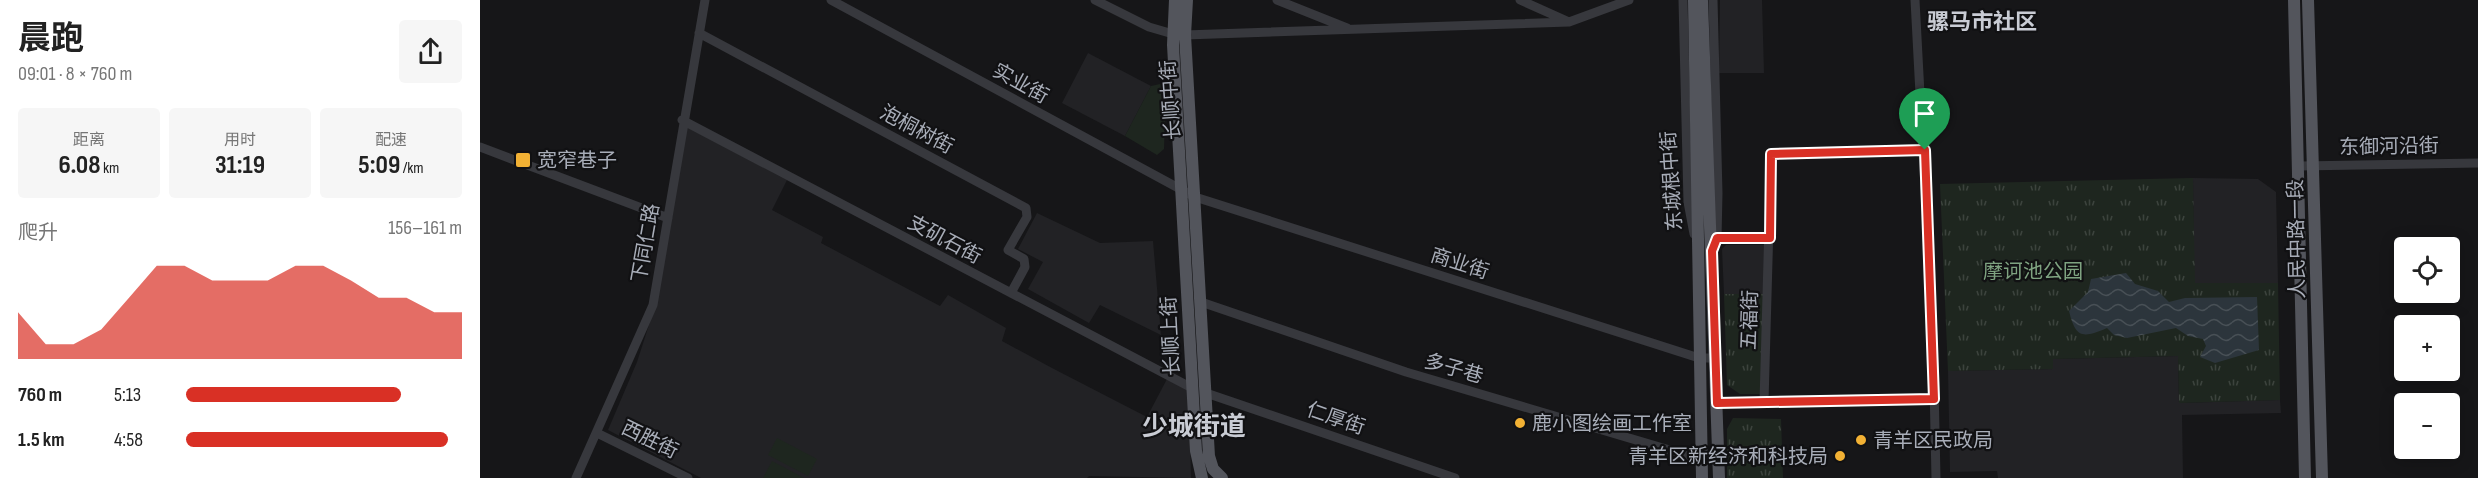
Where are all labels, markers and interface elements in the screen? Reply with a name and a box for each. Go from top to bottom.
district label: 骡马市社区 [1927,9,2037,36]
text: 晨跑 [18,19,84,59]
button: share [399,20,462,83]
street label: 实业街 [988,59,1053,109]
street label: 长顺中街 [1156,59,1186,141]
text: 09:01 · 8 × 760 m [18,62,132,86]
pin [1899,88,1950,150]
icon: arrive [1908,97,1941,130]
street label: 泡桐树街 [876,101,957,159]
street label: 东城根中街 [1657,130,1687,232]
text: 距离 [73,131,105,150]
text: 用时 [224,131,256,150]
text: 配速 [375,131,407,150]
street label: 东御河沿街 [2339,134,2439,160]
place label: 宽窄巷子 [537,149,617,173]
text: 6.08 [59,150,100,181]
text: 31:19 [215,150,265,181]
text: 5:09 [358,150,400,181]
marker: 宽窄巷子 [514,151,532,169]
text: km [100,159,119,178]
text: /km [400,159,424,178]
street label: 人民中路一段 [2284,179,2310,299]
street label: 下同仁路 [627,202,665,285]
street label: 支矶石街 [904,211,985,269]
text: 156–161 m [388,216,462,240]
text: 爬升 [18,221,58,245]
map controls [2394,237,2460,459]
button: locate [2394,237,2460,303]
street label: 商业街 [1427,243,1492,285]
park label: 摩诃池公园 [1983,260,2083,284]
street label: 五福街 [1737,290,1763,350]
street label: 长顺上街 [1157,295,1185,377]
button: + [2394,315,2460,381]
street label: 多子巷 [1422,349,1486,389]
text: 760 m [18,383,62,407]
text: 5:13 [114,383,141,407]
button: − [2394,393,2460,459]
street label: 仁厚街 [1303,398,1368,440]
district label: 少城街道 [1142,412,1246,443]
place label: 鹿小图绘画工作室 [1532,412,1692,436]
street label: 西胜街 [617,416,682,464]
marker: 鹿小图绘画工作室 [1513,416,1527,430]
text: 1.5 km [18,428,64,452]
text: 4:58 [114,428,143,452]
place label: 青羊区民政局 [1873,429,1993,453]
marker: 青羊区民政局 [1854,433,1868,447]
place label: 青羊区新经济和科技局 [1628,445,1828,469]
marker: 青羊区新经济和科技局 [1833,449,1847,463]

